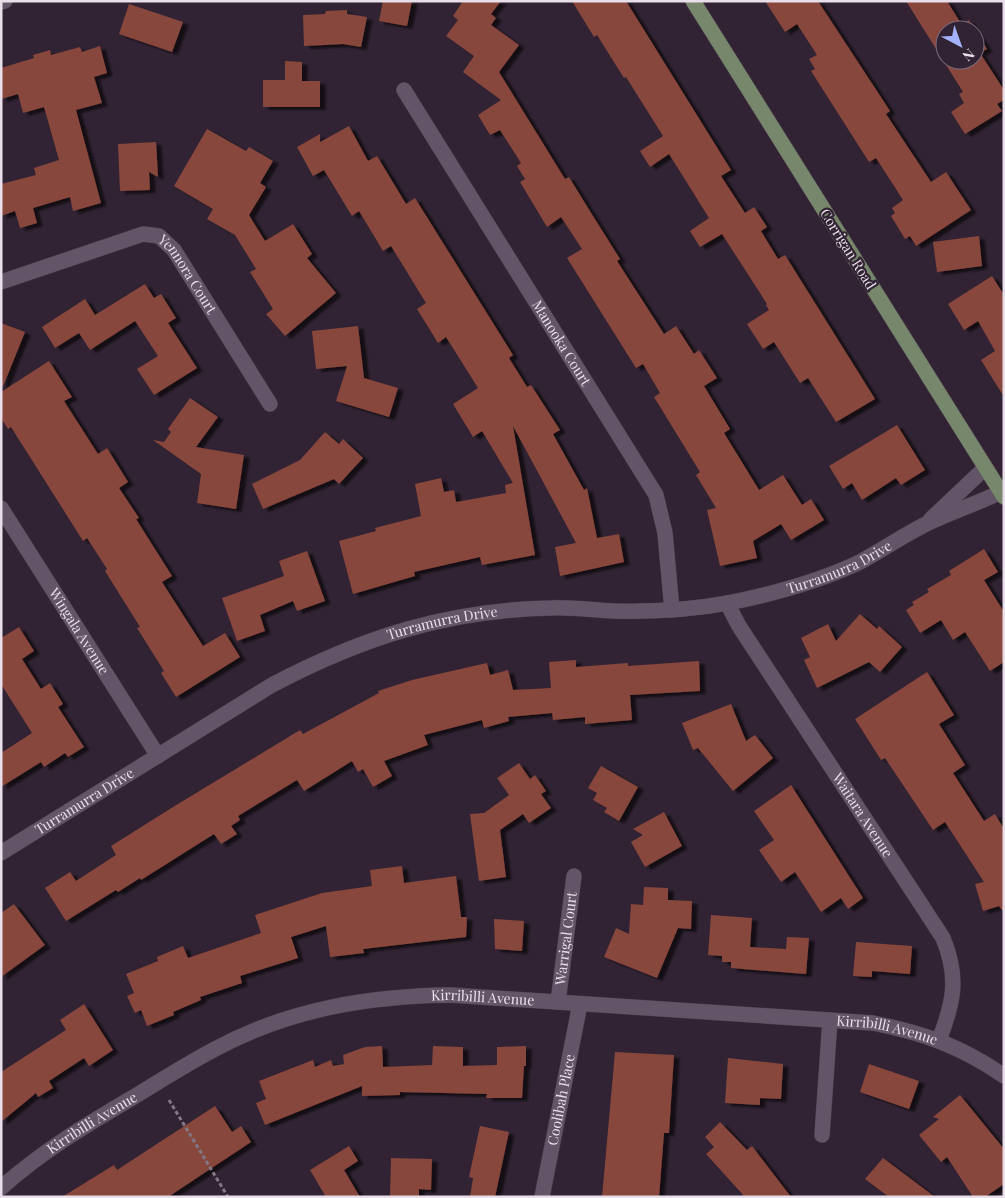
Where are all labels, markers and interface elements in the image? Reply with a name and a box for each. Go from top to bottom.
north arrow [935,20,985,70]
text: N [959,45,979,66]
street label: Corrigan Road [816,205,881,293]
street label: Yennora Court [154,229,222,318]
street label: Manooka Court [528,296,596,390]
street label: Turramurra Drive [784,536,895,598]
street label: Wingala Avenue [44,583,114,678]
street label: Turramurra Drive [384,602,498,644]
street label: Turramurra Drive [31,763,137,839]
street label: Waitara Avenue [828,768,898,861]
street label: Warrigal Court [550,890,581,987]
street label: Kirribilli Avenue [431,985,535,1010]
street label: Kirribilli Avenue [836,1011,941,1049]
street label: Coolibah Place [542,1053,579,1147]
street label: Kirribilli Avenue [43,1087,140,1158]

